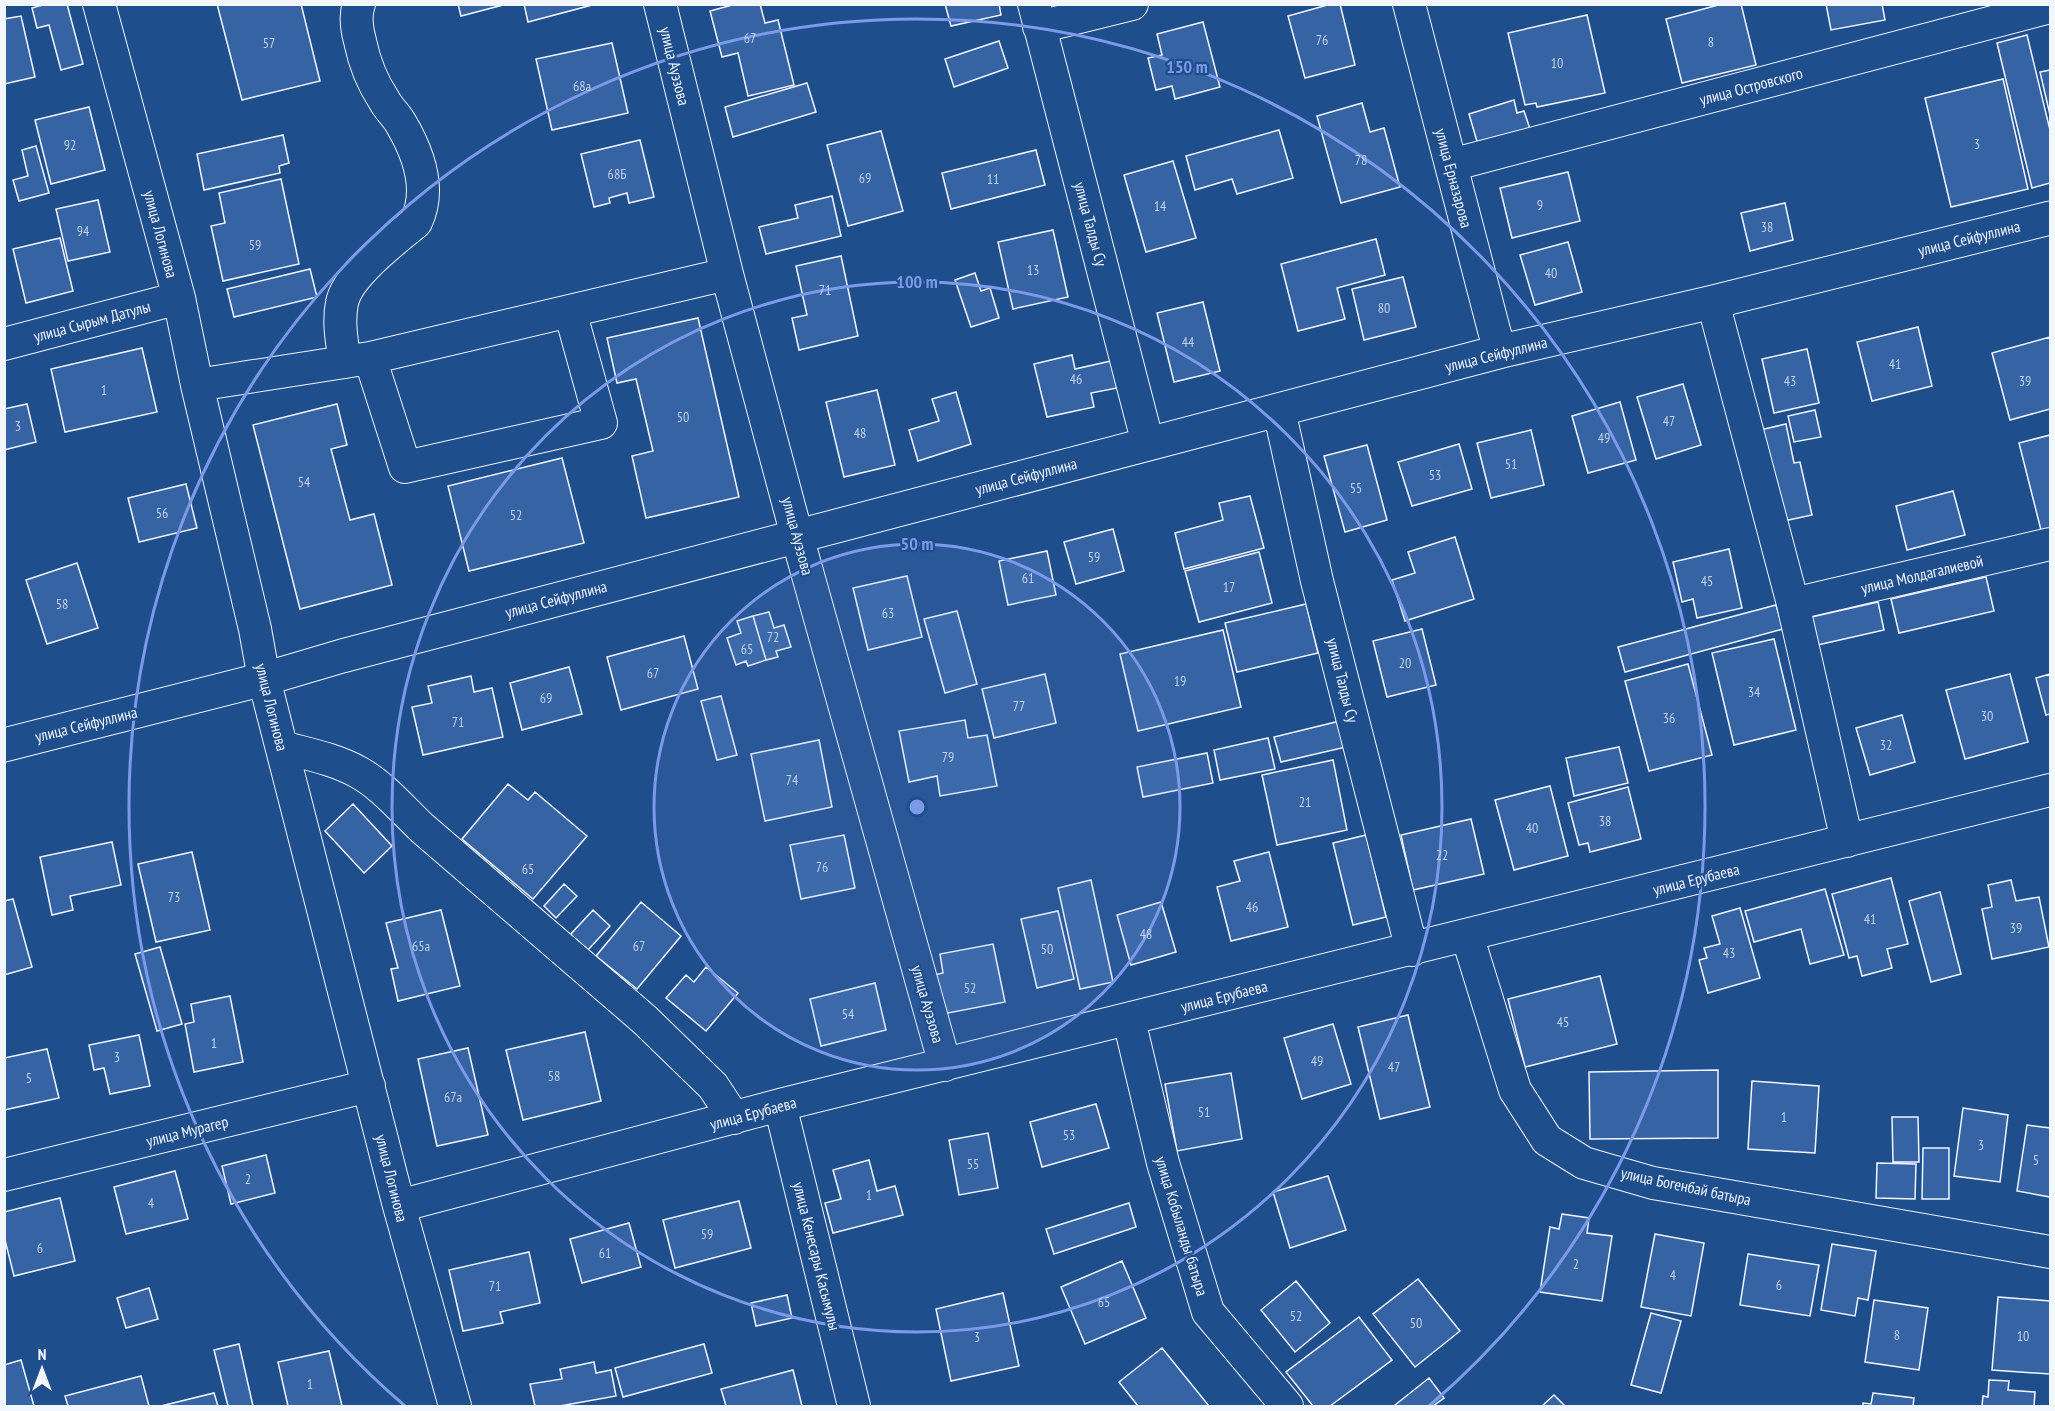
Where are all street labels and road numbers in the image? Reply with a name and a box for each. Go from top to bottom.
street label: улица Ауэзова [656,25,694,107]
street label: улица Островского [1697,63,1805,109]
street label: улица Ерназарова [1431,126,1477,230]
street label: улица Талды Су [1070,180,1112,268]
street label: улица Логинова [140,188,182,280]
street label: улица Сейфуллина [1916,216,2022,260]
street label: улица Сырым Датулы [31,296,153,346]
street label: улица Сейфуллина [1443,332,1549,376]
street label: улица Сейфуллина [973,453,1079,499]
street label: улица Ауэзова [778,495,818,577]
street label: улица Молдагалиевой [1859,550,1985,598]
street label: улица Сейфуллина [503,576,609,622]
street label: улица Талды Су [1323,636,1363,724]
street label: улица Логинова [251,661,293,753]
street label: улица Сейфуллина [33,702,139,746]
street label: улица Ерубаева [1651,859,1741,899]
street label: улица Ауэзова [907,963,949,1045]
street label: улица Ерубаева [1179,976,1269,1016]
street label: улица Ерубаева [708,1092,798,1134]
street label: улица Мурагер [144,1111,230,1151]
street label: улица Логинова [371,1132,413,1224]
street label: улица Кобыланды батыра [1151,1154,1213,1298]
street label: улица Богенбай батыра [1619,1162,1753,1210]
street label: улица Кенесары Касымулы [789,1180,845,1332]

